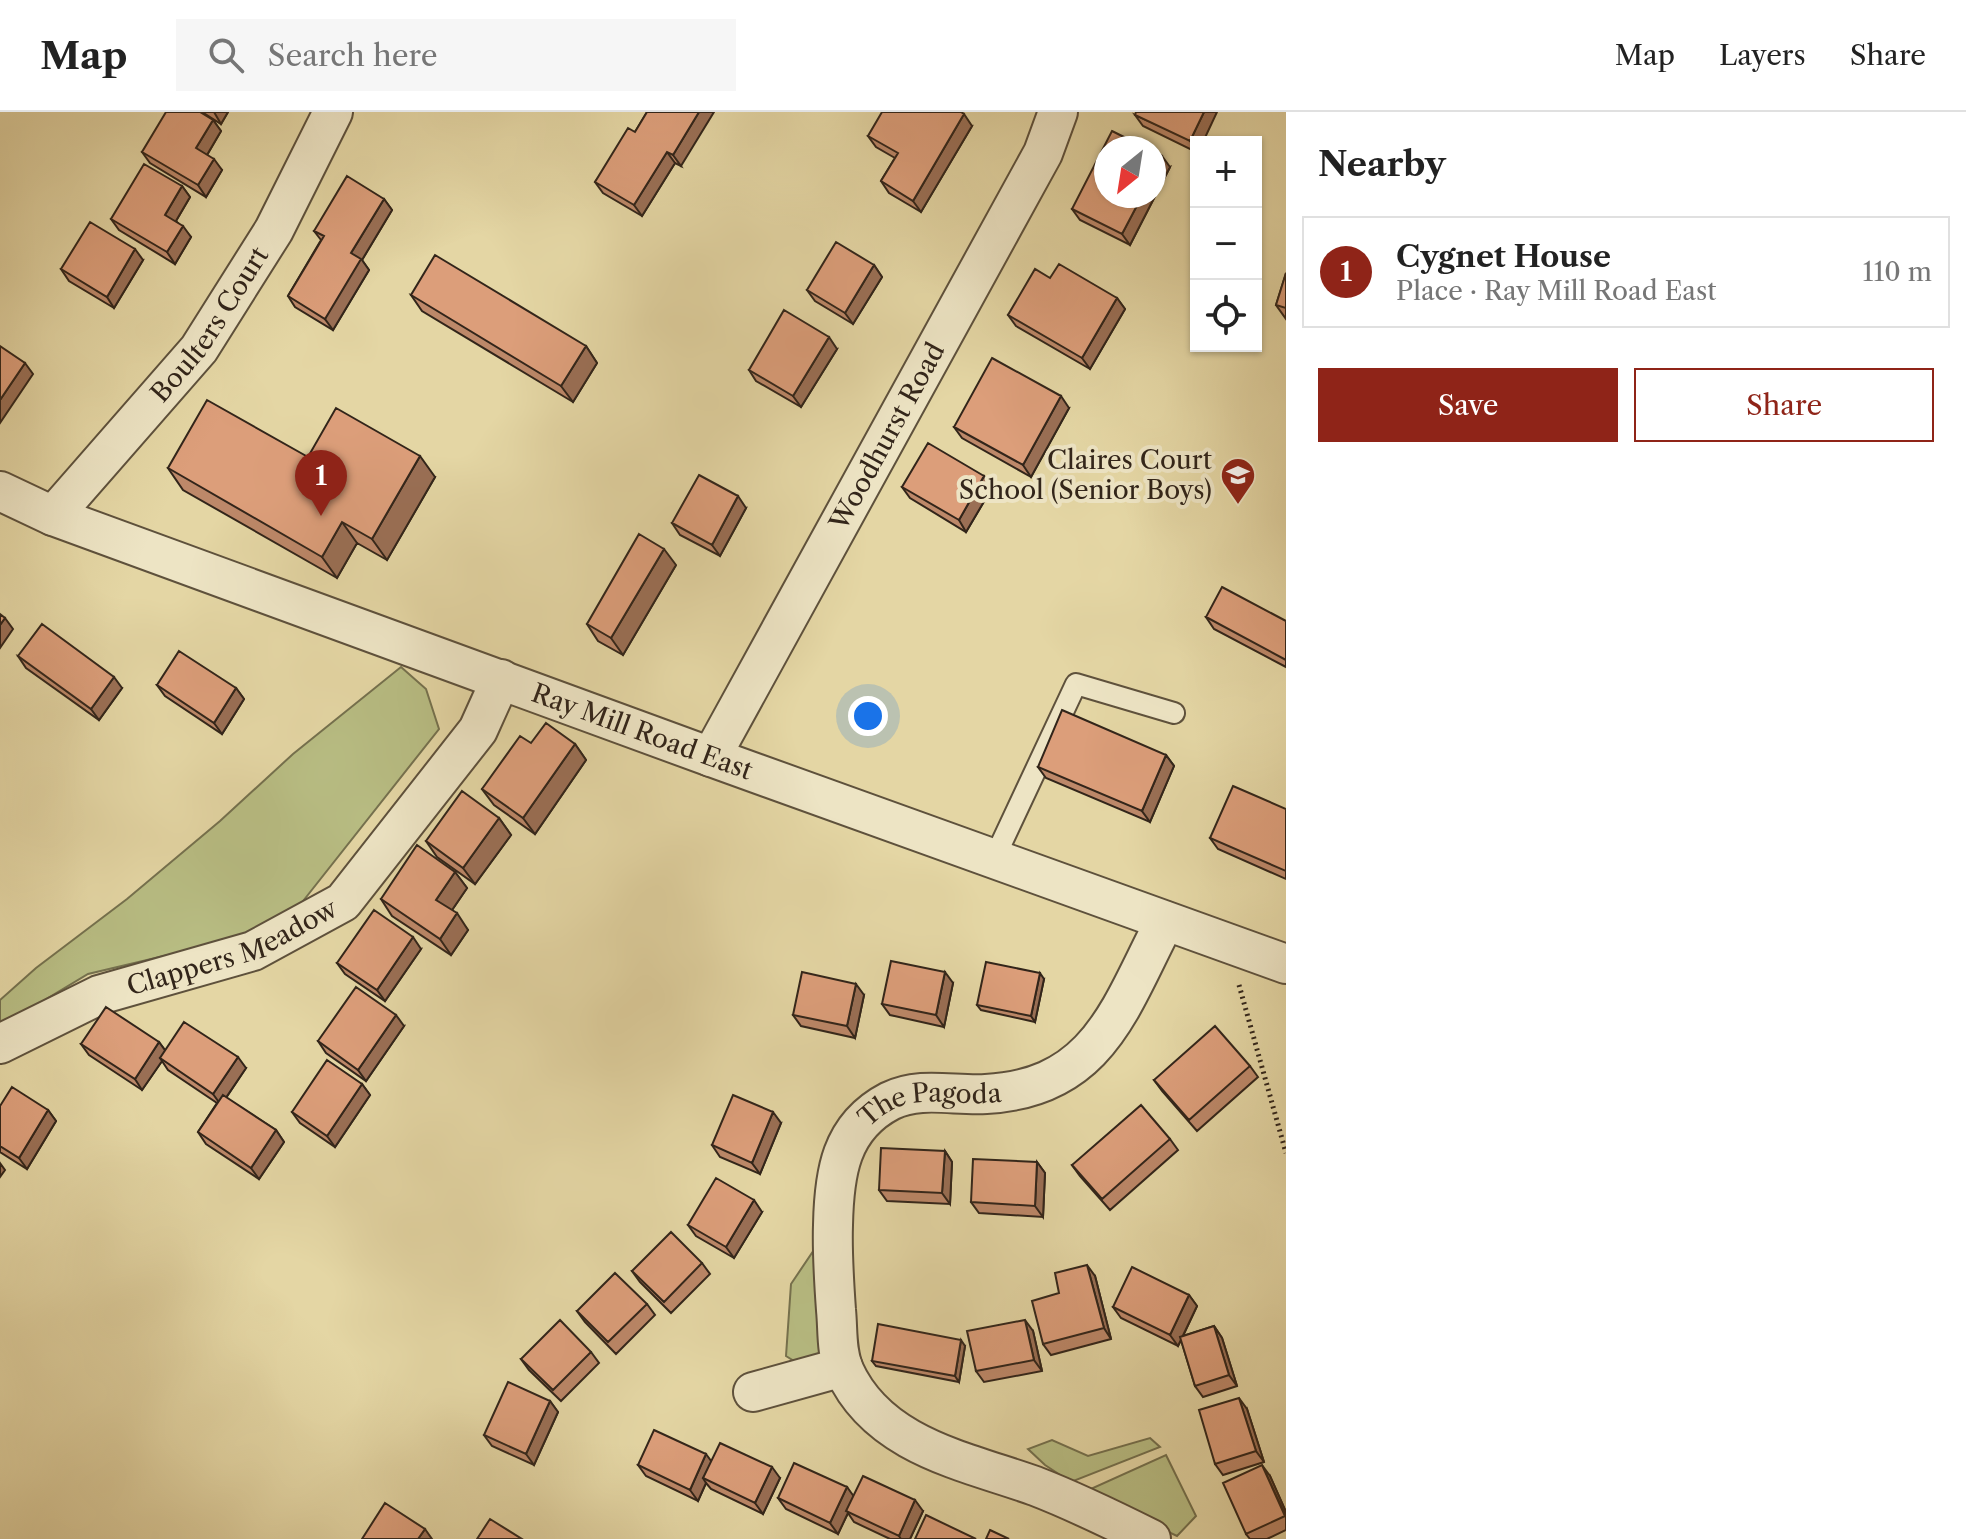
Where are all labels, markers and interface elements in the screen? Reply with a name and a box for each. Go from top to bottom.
search box [176,19,736,91]
text: Map [40,32,128,79]
icon: search [204,33,248,77]
text: Search here [268,37,438,74]
text: Map [1615,38,1675,72]
text: Layers [1719,38,1806,72]
text: Share [1850,38,1926,72]
north arrow [1094,136,1166,208]
map controls [1190,136,1262,352]
button: + [1190,136,1262,208]
text: Nearby [1318,143,1446,185]
button: − [1190,208,1262,280]
text: Cygnet House [1396,238,1611,275]
street label: Boulters Court [144,240,276,409]
text: 1 [1340,256,1352,288]
text: 110 m [1863,256,1932,288]
text: Place · Ray Mill Road East [1396,275,1716,307]
button: locate [1190,280,1262,352]
street label: Woodhurst Road [822,337,952,536]
button: Save [1318,368,1618,442]
button: Share [1634,368,1934,442]
place label: Claires Court School (Senior Boys) [959,444,1213,506]
pin: 1 [295,450,347,516]
school or university icon: Claires Court School (Senior Boys) [1219,456,1257,506]
street label: Ray Mill Road East [527,677,758,787]
your location [848,696,888,736]
street label: Clappers Meadow [123,892,343,1002]
street label: The Pagoda [852,1076,1003,1133]

